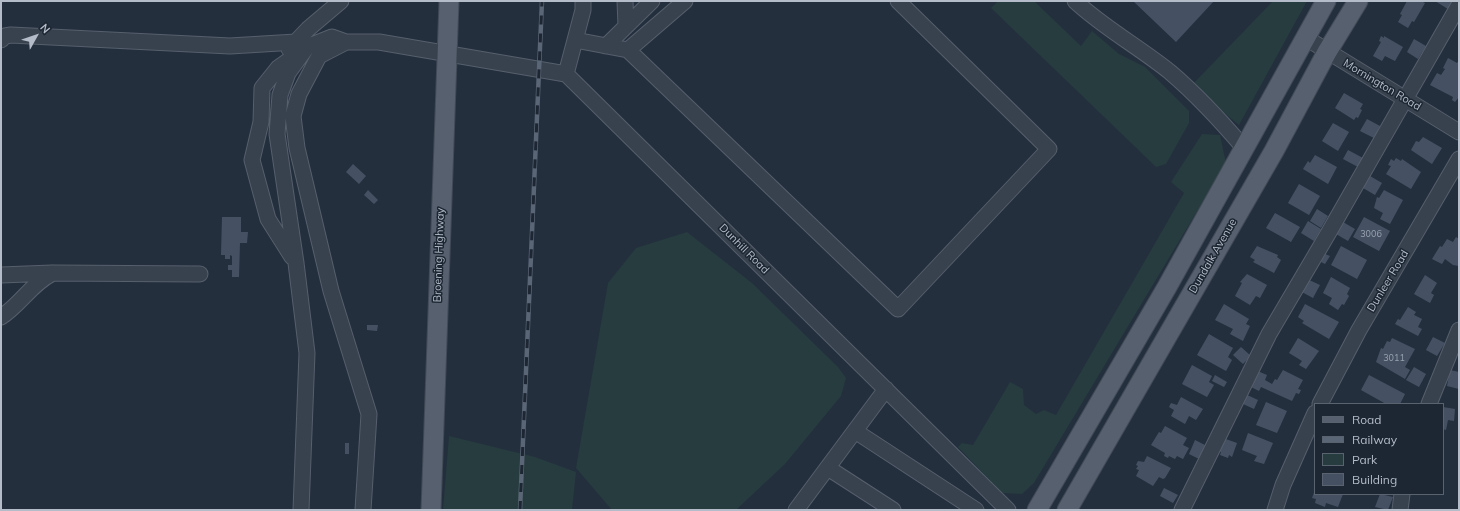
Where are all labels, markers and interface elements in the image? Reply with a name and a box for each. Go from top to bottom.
north arrow [16,16,56,56]
text: N [37,21,53,36]
street label: Mornington Road [1341,57,1423,113]
street label: Broening Highway [431,208,447,302]
street label: Dundalk Avenue [1186,216,1240,296]
street label: Dunhill Road [716,221,772,277]
house number: 3006 [1360,229,1382,239]
street label: Dunleer Road [1364,248,1412,314]
house number: 3011 [1383,353,1405,363]
legend [1314,403,1444,495]
text: Road [1352,412,1381,427]
text: Railway [1352,432,1397,447]
text: Park [1352,452,1377,467]
text: Building [1352,472,1397,487]

